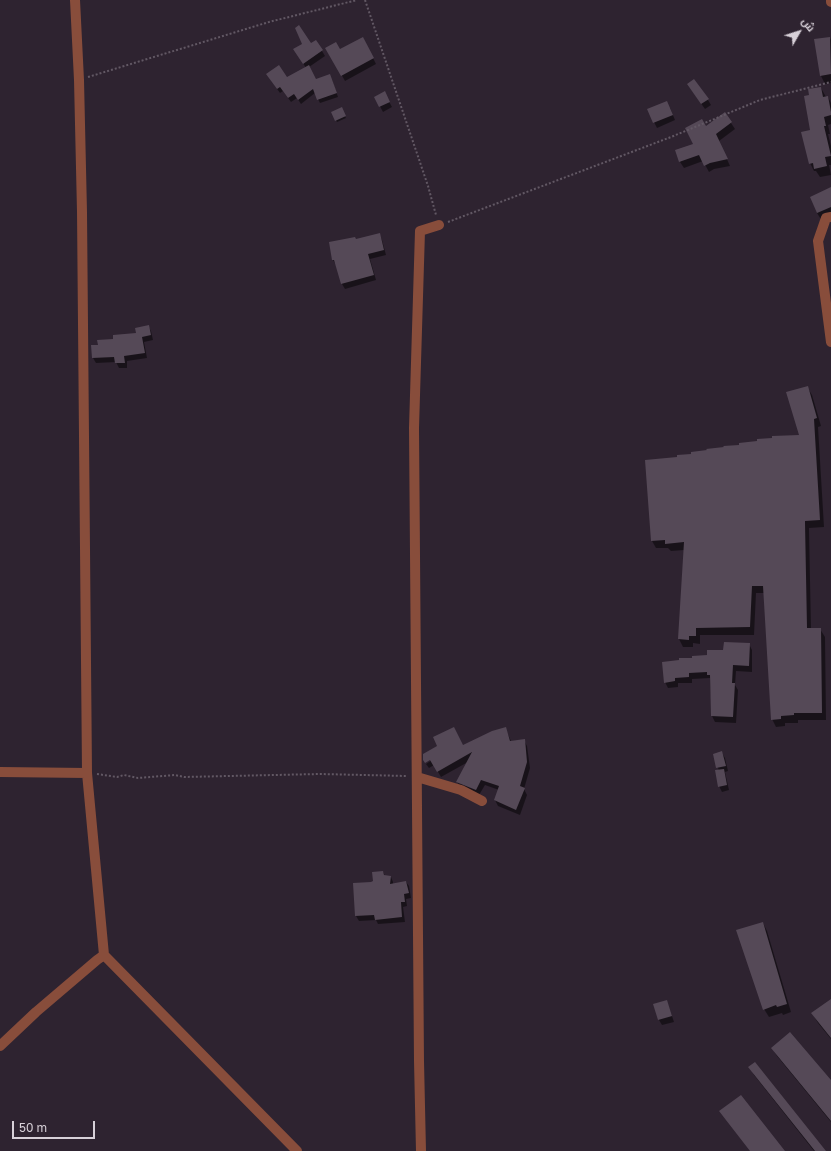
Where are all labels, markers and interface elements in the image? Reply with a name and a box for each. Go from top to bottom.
north arrow [779,12,819,52]
text: ش [799,15,818,34]
scale bar [14,1113,97,1139]
text: 50 m [19,1120,47,1135]

